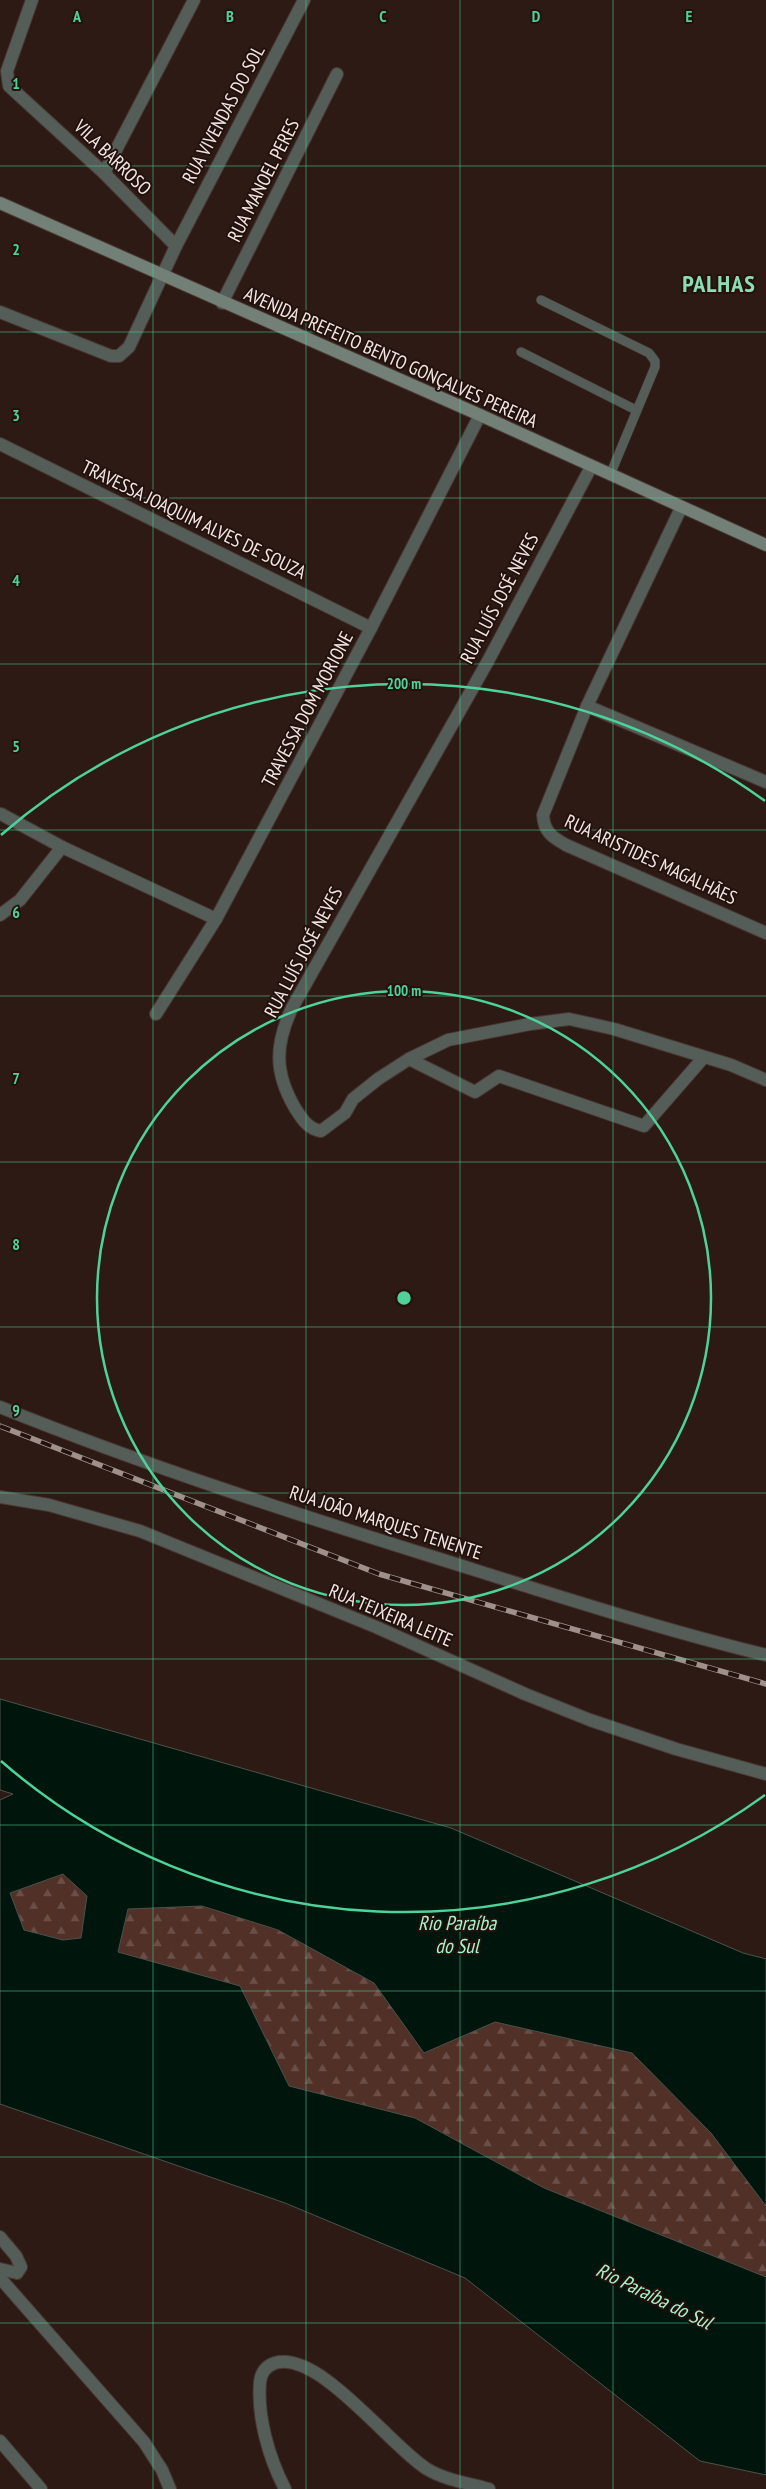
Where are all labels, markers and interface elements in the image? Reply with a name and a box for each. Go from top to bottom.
text: A [72,6,82,26]
text: B [226,6,234,26]
text: C [379,6,387,26]
text: D [532,6,541,26]
text: E [686,6,693,26]
street label: RUA VIVENDAS DO SOL [177,41,270,187]
text: 1 [12,73,20,93]
street label: VILA BARROSO [69,114,157,200]
street label: RUA MANOEL PERES [222,115,304,245]
text: 2 [12,239,20,259]
district label: PALHAS [682,268,756,299]
street label: AVENIDA PREFEITO BENTO GONÇALVES PEREIRA [241,281,541,433]
text: 3 [12,405,20,425]
street label: TRAVESSA JOAQUIM ALVES DE SOUZA [78,454,310,584]
street label: RUA LUÍS JOSÉ NEVES [454,529,544,667]
text: 4 [12,570,20,590]
street label: TRAVESSA DOM MORIONE [256,627,358,791]
text: 200 m [387,674,421,693]
text: 5 [12,736,20,756]
street label: RUA ARISTIDES MAGALHÃES [561,809,741,909]
street label: RUA LUÍS JOSÉ NEVES [258,883,348,1021]
text: 6 [12,902,20,922]
text: 100 m [387,981,421,1000]
text: 7 [12,1068,20,1088]
text: 8 [12,1234,20,1254]
centre of rings [395,1289,413,1307]
text: 9 [12,1400,20,1420]
street label: RUA JOÃO MARQUES TENENTE [287,1480,485,1564]
street label: RUA TEIXEIRA LEITE [325,1578,457,1652]
water label: Rio Paraíba do Sul [418,1910,497,1959]
water label: Rio Paraíba do Sul [592,2257,718,2336]

